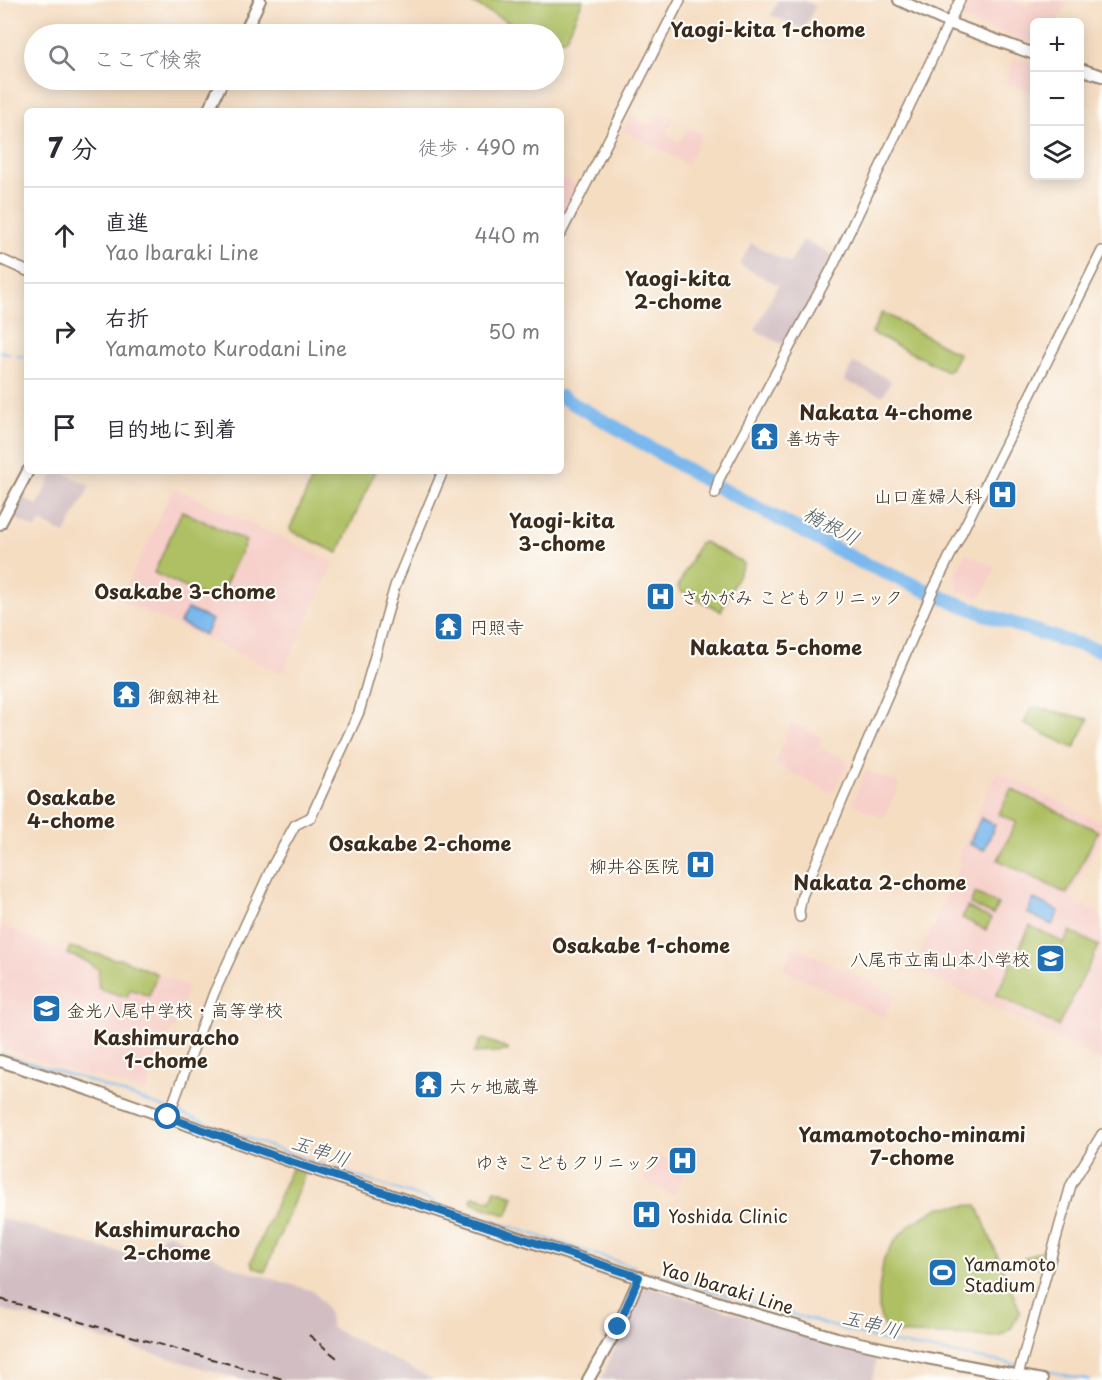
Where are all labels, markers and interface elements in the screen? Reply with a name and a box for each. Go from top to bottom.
district label: Yaogi-kita 1-chome [671,14,866,44]
map controls [1030,18,1084,180]
button: + [1030,18,1084,72]
search box [24,24,564,90]
icon: search [45,41,78,74]
text: ここで検索 [93,41,203,74]
button: − [1030,72,1084,126]
button: layers [1030,126,1084,180]
text: 7 分 [48,128,97,167]
text: 徒歩 · 490 m [418,132,540,162]
text: 直進 [105,204,149,237]
icon: ahead [48,219,81,252]
text: 440 m [475,220,540,250]
text: Yao Ibaraki Line [105,237,259,267]
district label: Yaogi-kita 2-chome [625,263,731,316]
text: 右折 [105,300,149,333]
icon: right [48,315,81,348]
text: 50 m [488,316,540,346]
text: Yamamoto Kurodani Line [105,333,347,363]
district label: Nakata 4-chome [799,397,973,427]
icon: arrive [48,411,81,444]
text: 目的地に到着 [105,411,237,444]
temple icon: 善坊寺 [749,421,781,453]
place label: 善坊寺 [786,424,840,451]
hospital icon: 山口産婦人科 [987,479,1019,511]
place label: 山口産婦人科 [874,482,982,509]
water label: 楠根川 [798,498,866,552]
district label: Yaogi-kita 3-chome [509,505,615,558]
district label: Osakabe 3-chome [94,576,276,606]
hospital icon: さかがみ こどもクリニック [644,580,676,612]
place label: さかがみ こどもクリニック [681,583,903,610]
temple icon: 円照寺 [433,610,465,642]
place label: 円照寺 [470,613,524,640]
district label: Nakata 5-chome [690,632,862,662]
temple icon: 御劔神社 [111,679,143,711]
place label: 御劔神社 [148,682,220,709]
district label: Osakabe 4-chome [27,782,115,835]
district label: Osakabe 2-chome [329,828,511,858]
hospital icon: 柳井谷医院 [684,849,716,881]
place label: 柳井谷医院 [589,852,679,879]
district label: Nakata 2-chome [794,867,967,897]
district label: Osakabe 1-chome [552,930,730,960]
school or university icon: 八尾市立南山本小学校 [1035,942,1067,974]
place label: 八尾市立南山本小学校 [850,945,1030,972]
school or university icon: 金光八尾中学校・高等学校 [30,993,62,1025]
place label: 金光八尾中学校・高等学校 [67,996,283,1023]
district label: Kashimuracho 1-chome [93,1022,239,1075]
temple icon: 六ヶ地蔵尊 [412,1069,444,1101]
place label: 六ヶ地蔵尊 [449,1072,539,1099]
route start [154,1103,180,1129]
district label: Yamamotocho-minami 7-chome [798,1119,1026,1172]
water label: 玉串川 [288,1126,354,1174]
hospital icon: ゆき こどもクリニック [666,1145,698,1177]
place label: ゆき こどもクリニック [475,1148,661,1175]
hospital icon: Yoshida Clinic [631,1199,663,1231]
place label: Yoshida Clinic [668,1202,788,1229]
district label: Kashimuracho 2-chome [94,1214,240,1267]
place label: Yamamoto Stadium [964,1250,1056,1298]
street label: Yao Ibaraki Line [657,1254,797,1320]
sports icon: Yamamoto Stadium [927,1257,959,1289]
water label: 玉串川 [839,1301,905,1345]
route end [604,1313,630,1339]

